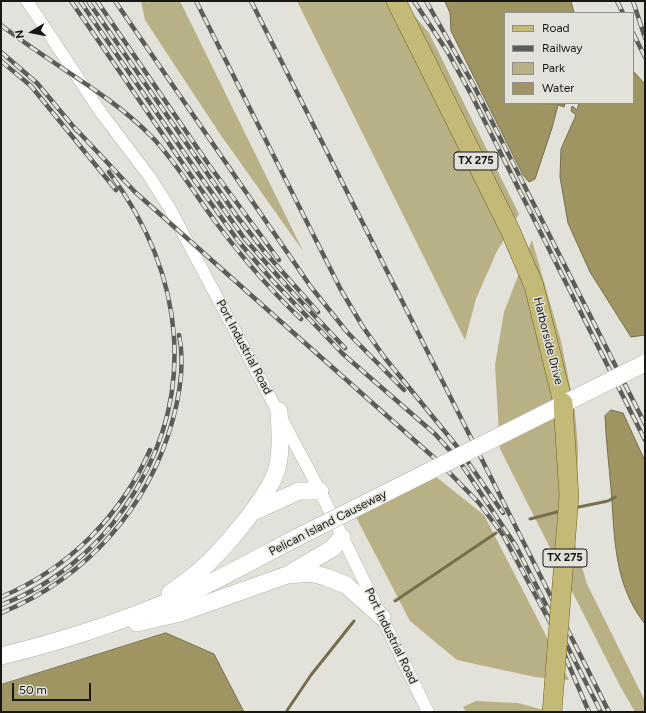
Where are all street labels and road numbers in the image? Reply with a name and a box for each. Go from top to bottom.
road number: TX 275 [454,152,498,170]
street label: Harborside Drive [530,296,566,386]
street label: Port Industrial Road [213,297,275,397]
street label: Pelican Island Causeway [267,487,389,559]
road number: TX 275 [543,549,587,567]
street label: Port Industrial Road [361,586,421,686]

